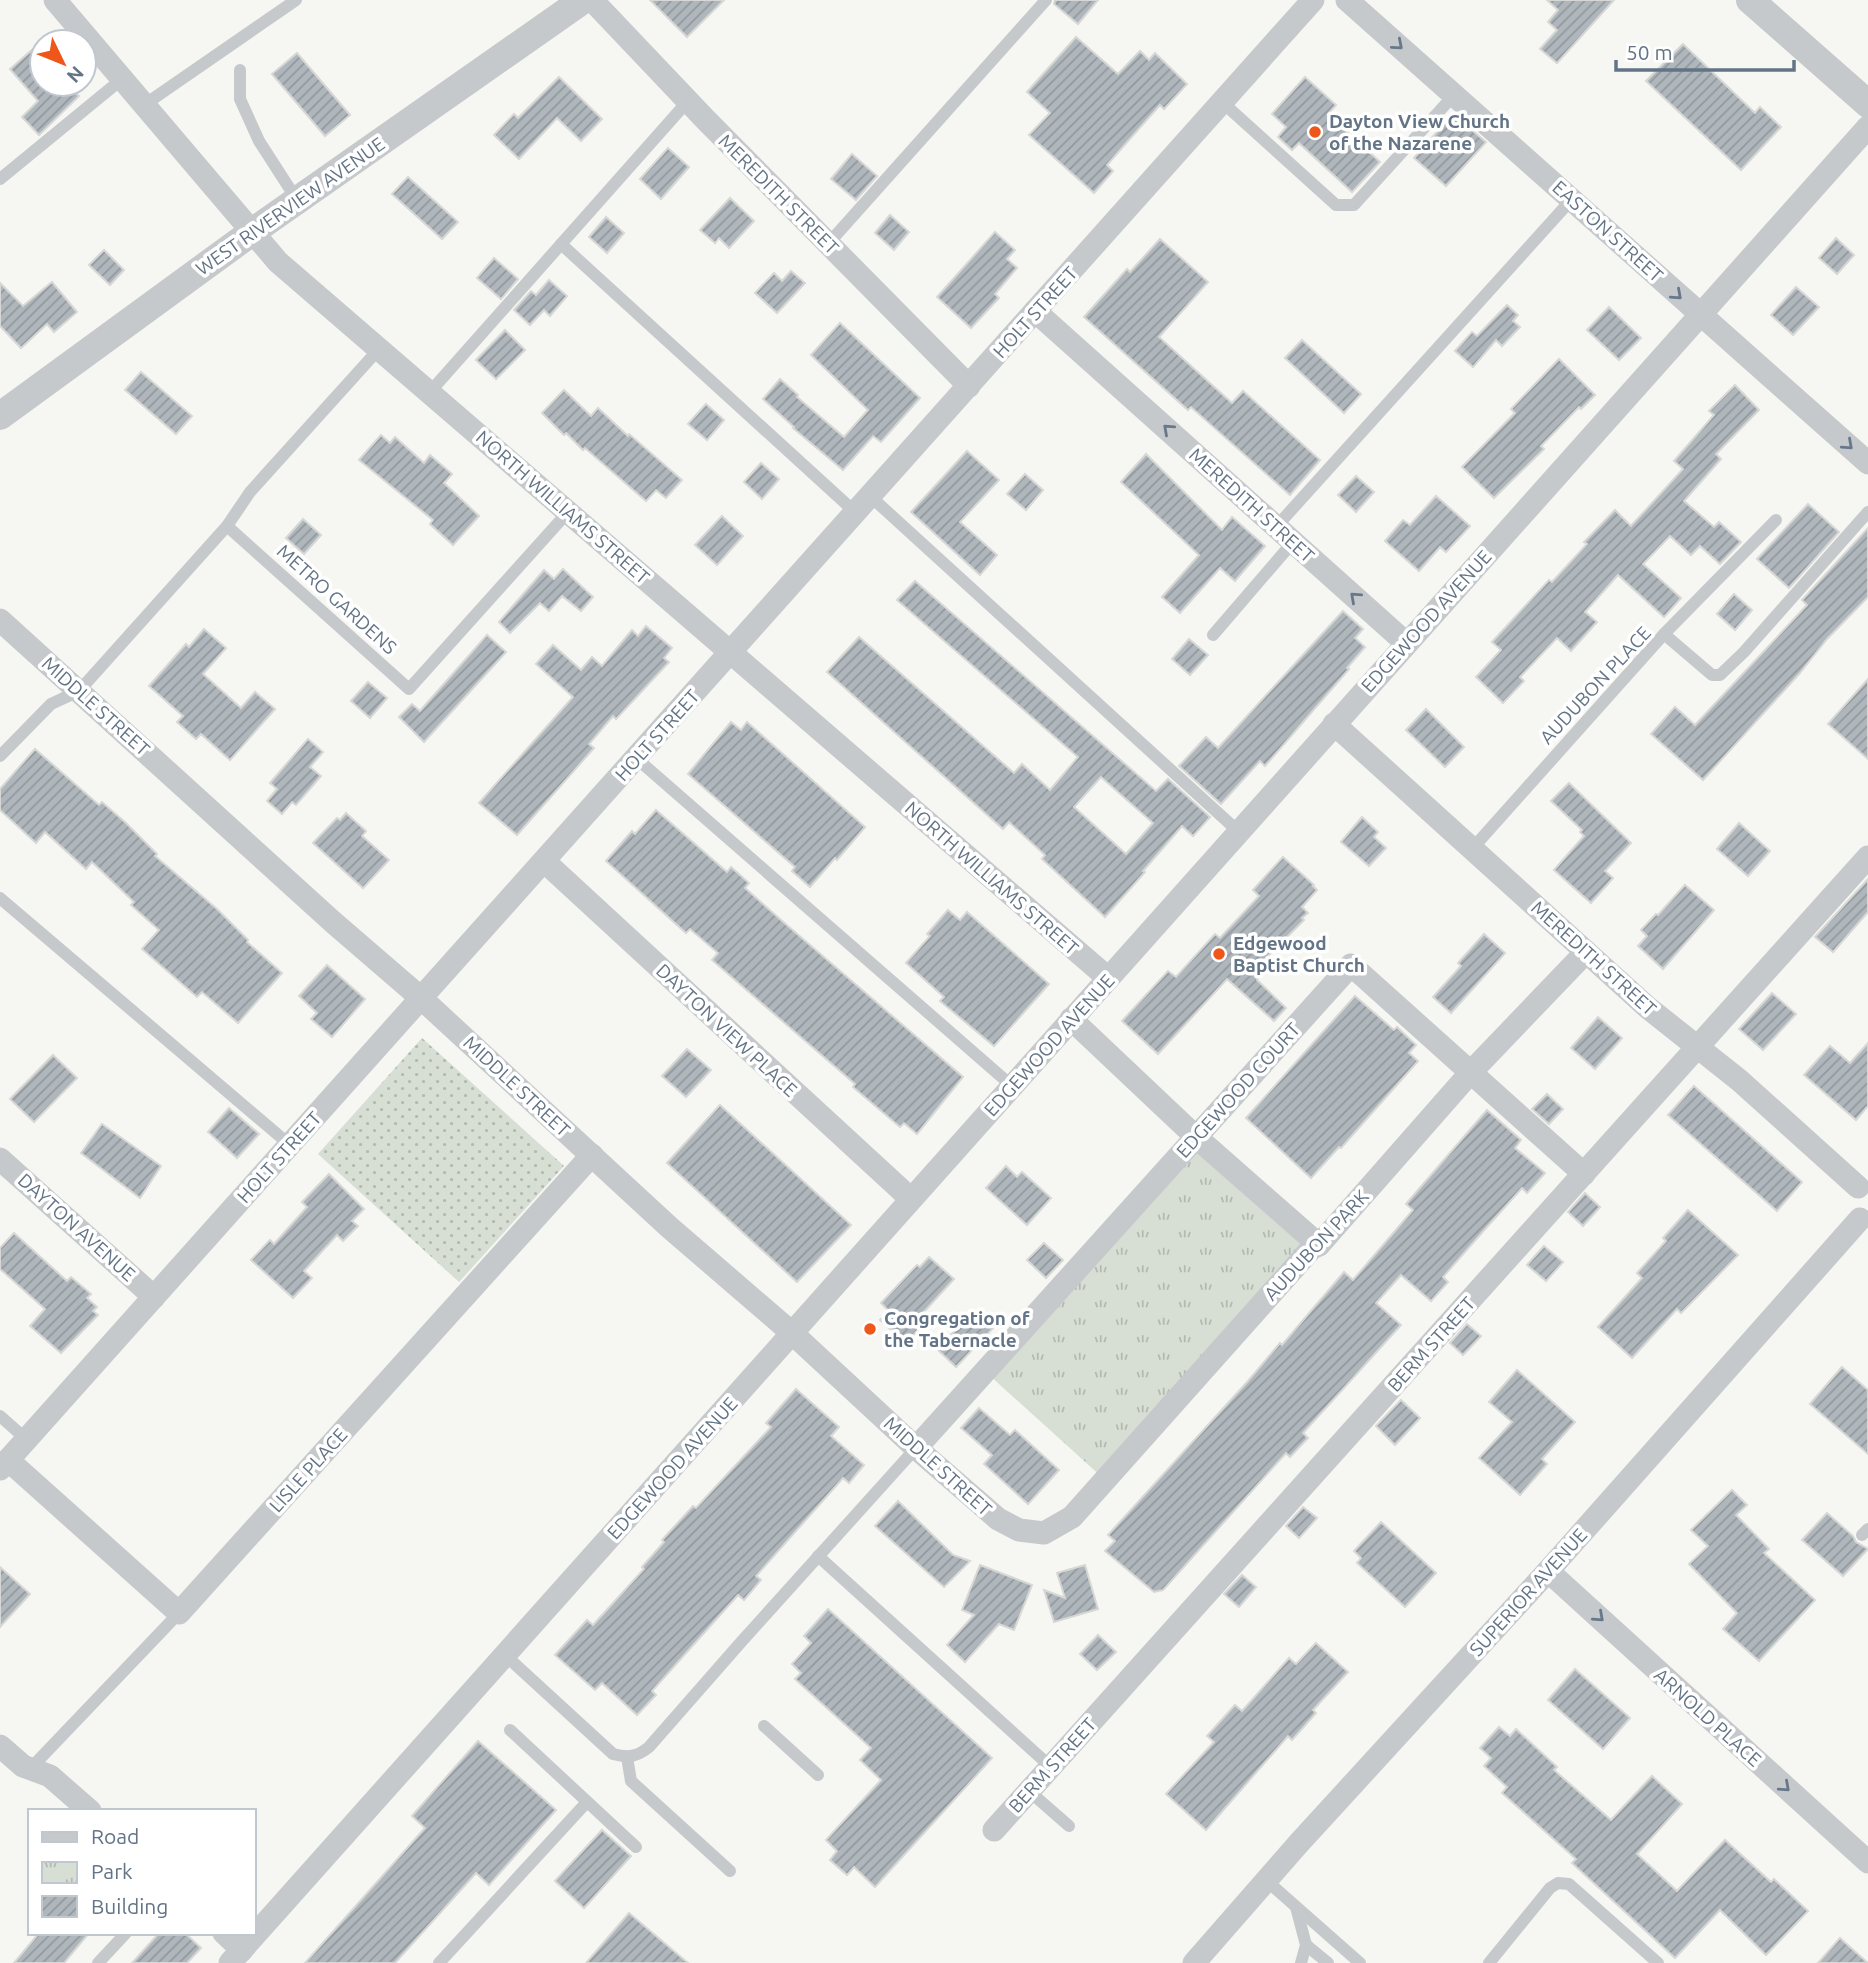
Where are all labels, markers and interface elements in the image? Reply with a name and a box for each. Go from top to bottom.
north arrow [28,28,98,98]
scale bar [1616,28,1794,72]
one-way arrow [1390,37,1403,49]
text: 50 m [1626,40,1673,64]
text: N [63,62,88,87]
place label: Dayton View Church of the Nazarene [1329,110,1510,154]
marker: Dayton View Church of the Nazarene [1307,124,1323,140]
street label: MEREDITH STREET [715,130,844,259]
street label: WEST RIVERVIEW AVENUE [191,132,389,280]
street label: EASTON STREET [1548,176,1668,287]
street label: HOLT STREET [988,262,1082,362]
one-way arrow [1669,286,1682,299]
one-way arrow [1163,425,1176,438]
street label: NORTH WILLIAMS STREET [472,426,654,589]
one-way arrow [1840,437,1853,449]
street label: MEREDITH STREET [1185,443,1319,567]
street label: METRO GARDENS [273,540,401,658]
street label: EDGEWOOD AVENUE [1356,545,1496,697]
one-way arrow [1351,593,1364,606]
street label: AUDUBON PLACE [1535,622,1655,748]
street label: MIDDLE STREET [38,652,155,760]
street label: HOLT STREET [610,685,704,785]
street label: NORTH WILLIAMS STREET [901,797,1083,960]
street label: MEREDITH STREET [1527,896,1661,1020]
place label: Edgewood Baptist Church [1233,932,1365,976]
marker: Edgewood Baptist Church [1211,946,1227,962]
street label: DAYTON VIEW PLACE [652,959,802,1101]
street label: EDGEWOOD AVENUE [979,969,1119,1121]
street label: EDGEWOOD COURT [1172,1018,1305,1162]
street label: MIDDLE STREET [459,1031,575,1141]
street label: HOLT STREET [232,1107,326,1207]
street label: DAYTON AVENUE [14,1169,140,1285]
street label: AUDUBON PARK [1259,1185,1373,1305]
street label: BERM STREET [1383,1292,1479,1396]
place label: Congregation of the Tabernacle [884,1307,1030,1351]
marker: Congregation of the Tabernacle [862,1321,878,1337]
street label: EDGEWOOD AVENUE [602,1392,742,1544]
street label: MIDDLE STREET [880,1412,997,1520]
street label: LISLE PLACE [265,1424,351,1516]
street label: SUPERIOR AVENUE [1465,1524,1591,1660]
one-way arrow [1591,1609,1604,1621]
street label: ARNOLD PLACE [1650,1663,1766,1771]
street label: BERM STREET [1004,1713,1100,1817]
one-way arrow [1777,1779,1790,1791]
legend [28,1809,256,1935]
text: Road [91,1824,139,1848]
text: Park [91,1859,133,1883]
text: Building [91,1894,168,1918]

